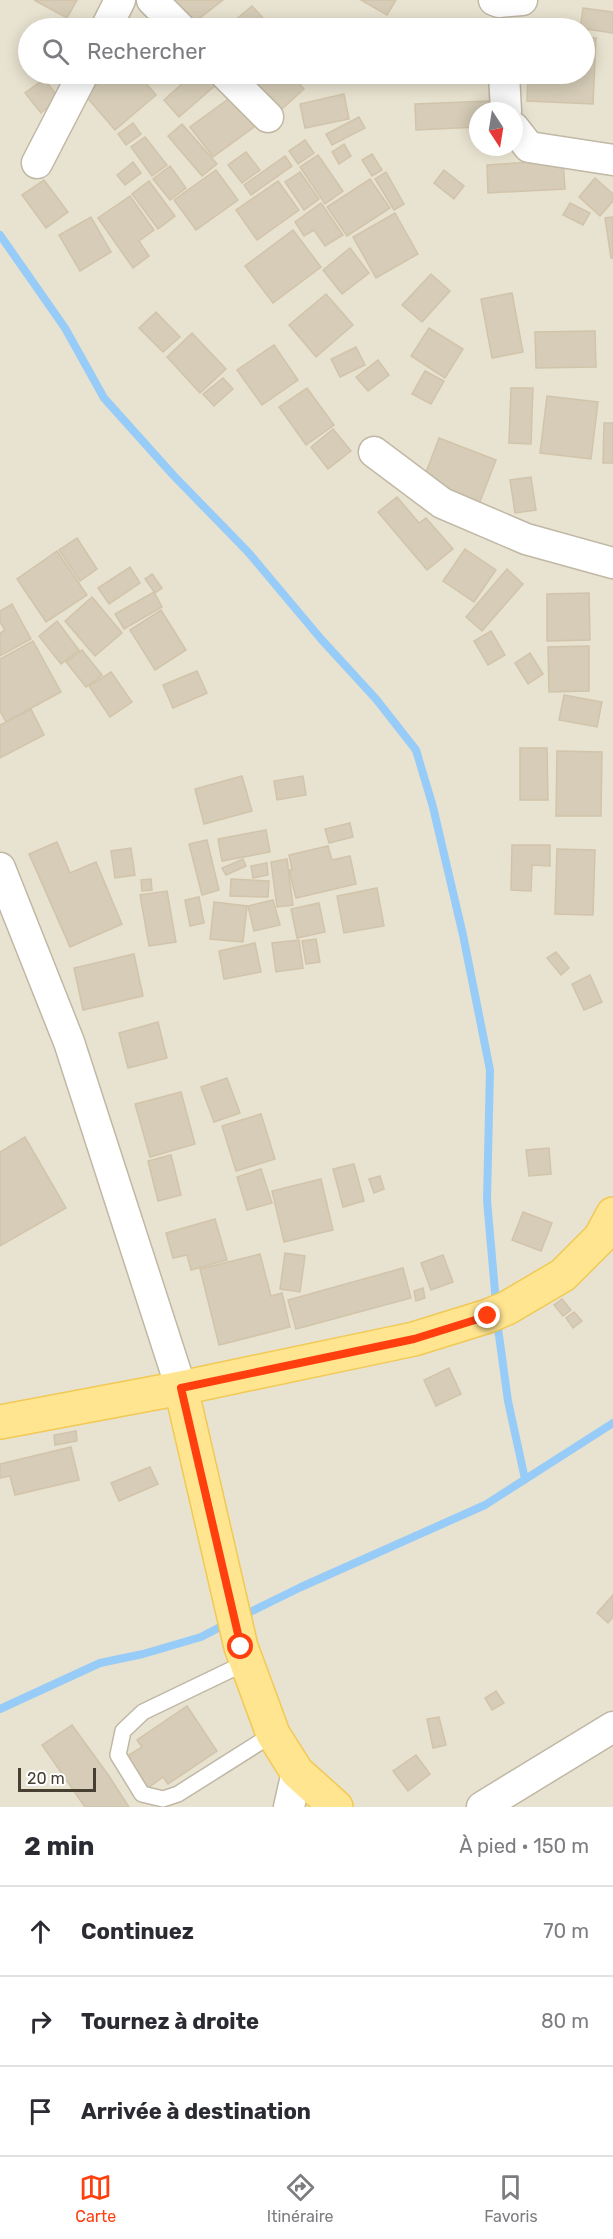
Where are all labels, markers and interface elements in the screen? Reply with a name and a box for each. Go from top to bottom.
search box [18,18,595,84]
icon: search [39,35,72,68]
text: Rechercher [87,38,206,65]
north arrow [469,102,523,156]
route end [474,1302,500,1328]
route start [227,1633,253,1659]
scale bar [18,1765,96,1792]
text: 20 m [27,1769,65,1788]
text: 2 min [24,1831,94,1862]
text: À pied · 150 m [459,1834,589,1858]
icon: ahead [24,1915,57,1948]
text: Continuez [81,1918,194,1945]
text: 70 m [543,1919,589,1943]
icon: right [24,2005,57,2038]
text: Tournez à droite [81,2008,259,2035]
text: 80 m [541,2009,589,2033]
icon: arrive [24,2095,57,2128]
text: Arrivée à destination [81,2098,311,2125]
tab: Carte [75,2171,116,2226]
tab: Itinéraire [267,2171,334,2226]
tab: Favoris [484,2171,538,2226]

